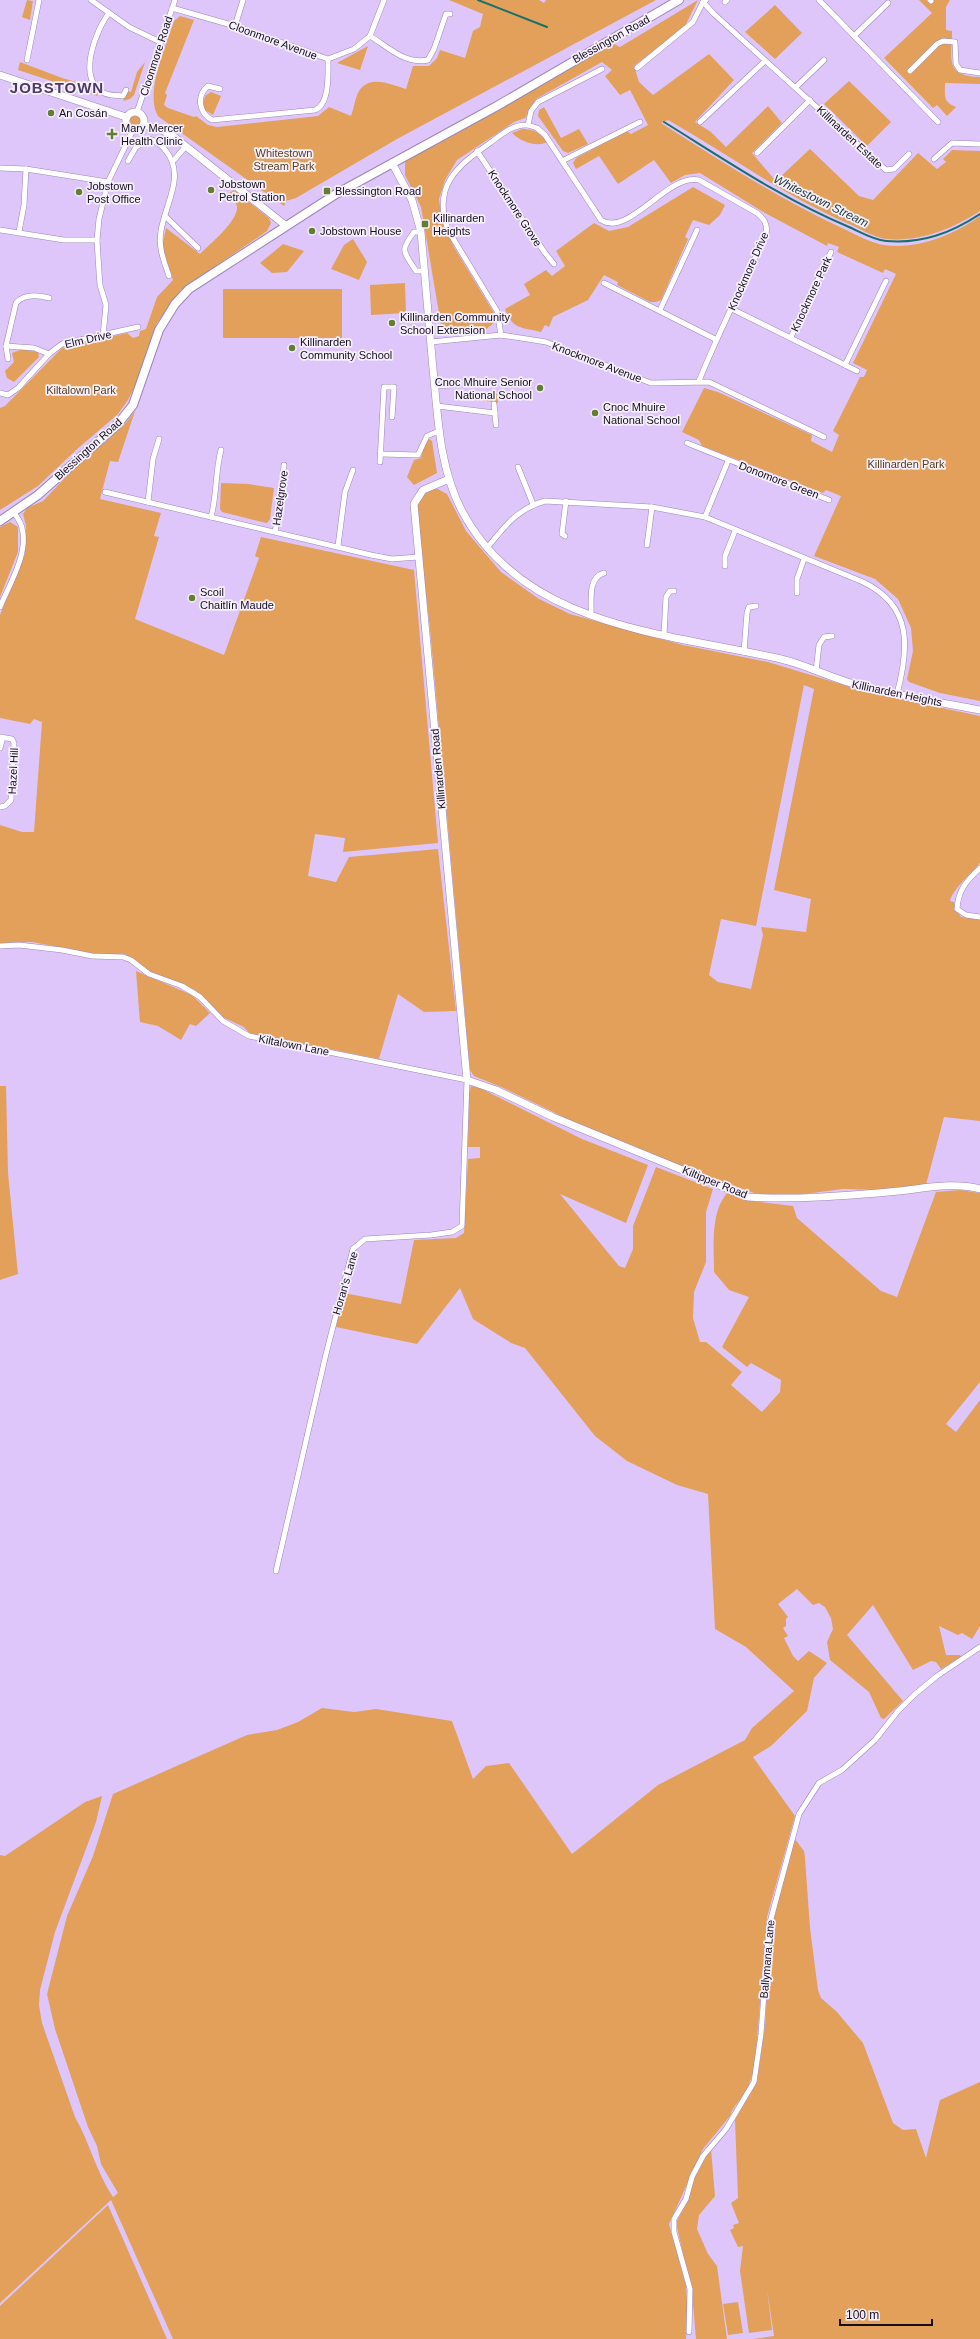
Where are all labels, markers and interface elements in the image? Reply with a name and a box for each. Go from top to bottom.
street label: Blessington Road [570,13,652,65]
street label: Cloonmore Road [137,15,175,97]
street label: Cloonmore Avenue [227,18,319,62]
district label: JOBSTOWN [10,79,104,96]
street label: Killinarden Estate [815,103,885,171]
place label: An Cosán [59,107,107,119]
marker: An Cosán [46,108,56,118]
place label: Mary Mercer Health Clinic [121,122,183,147]
marker: Mary Mercer Health Clinic [106,128,118,140]
park label: Whitestown Stream Park [253,147,315,172]
street label: Knockmore Grove [486,168,544,248]
water label: Whitestown Stream [771,172,871,230]
place label: Jobstown Petrol Station [219,178,285,203]
place label: Jobstown Post Office [87,180,141,205]
marker: Jobstown Petrol Station [206,185,216,195]
place label: Blessington Road [335,185,421,197]
marker: Blessington Road [322,186,332,196]
marker: Jobstown Post Office [74,187,84,197]
place label: Killinarden Heights [433,212,484,237]
marker: Killinarden Heights [420,219,430,229]
place label: Jobstown House [320,225,401,237]
marker: Jobstown House [307,226,317,236]
street label: Knockmore Drive [725,230,771,312]
street label: Knockmore Park [788,254,834,333]
place label: Killinarden Community School Extension [400,311,511,336]
marker: Killinarden Community School Extension [387,318,397,328]
street label: Elm Drive [63,328,113,350]
place label: Killinarden Community School [300,336,392,361]
street label: Knockmore Avenue [550,339,644,385]
marker: Killinarden Community School [287,343,297,353]
place label: Cnoc Mhuire Senior National School [435,376,532,401]
marker: Cnoc Mhuire Senior National School [535,383,545,393]
park label: Kiltalown Park [46,384,116,396]
place label: Cnoc Mhuire National School [603,401,680,426]
marker: Cnoc Mhuire National School [590,408,600,418]
street label: Blessington Road [52,416,124,482]
park label: Killinarden Park [867,458,945,470]
street label: Donomore Green [737,459,821,501]
street label: Hazelgrove [270,470,290,526]
place label: Scoil Chaitlín Maude [200,586,274,611]
marker: Scoil Chaitlín Maude [187,593,197,603]
street label: Killinarden Heights [851,678,944,709]
street label: Killinarden Road [429,728,447,810]
street label: Hazel Hill [6,747,20,795]
street label: Kiltalown Lane [258,1032,330,1058]
street label: Kiltipper Road [681,1163,749,1201]
street label: Horan's Lane [330,1250,360,1316]
street label: Ballymana Lane [758,1919,776,1999]
scale bar [840,2301,932,2327]
text: 100 m [846,2308,879,2322]

